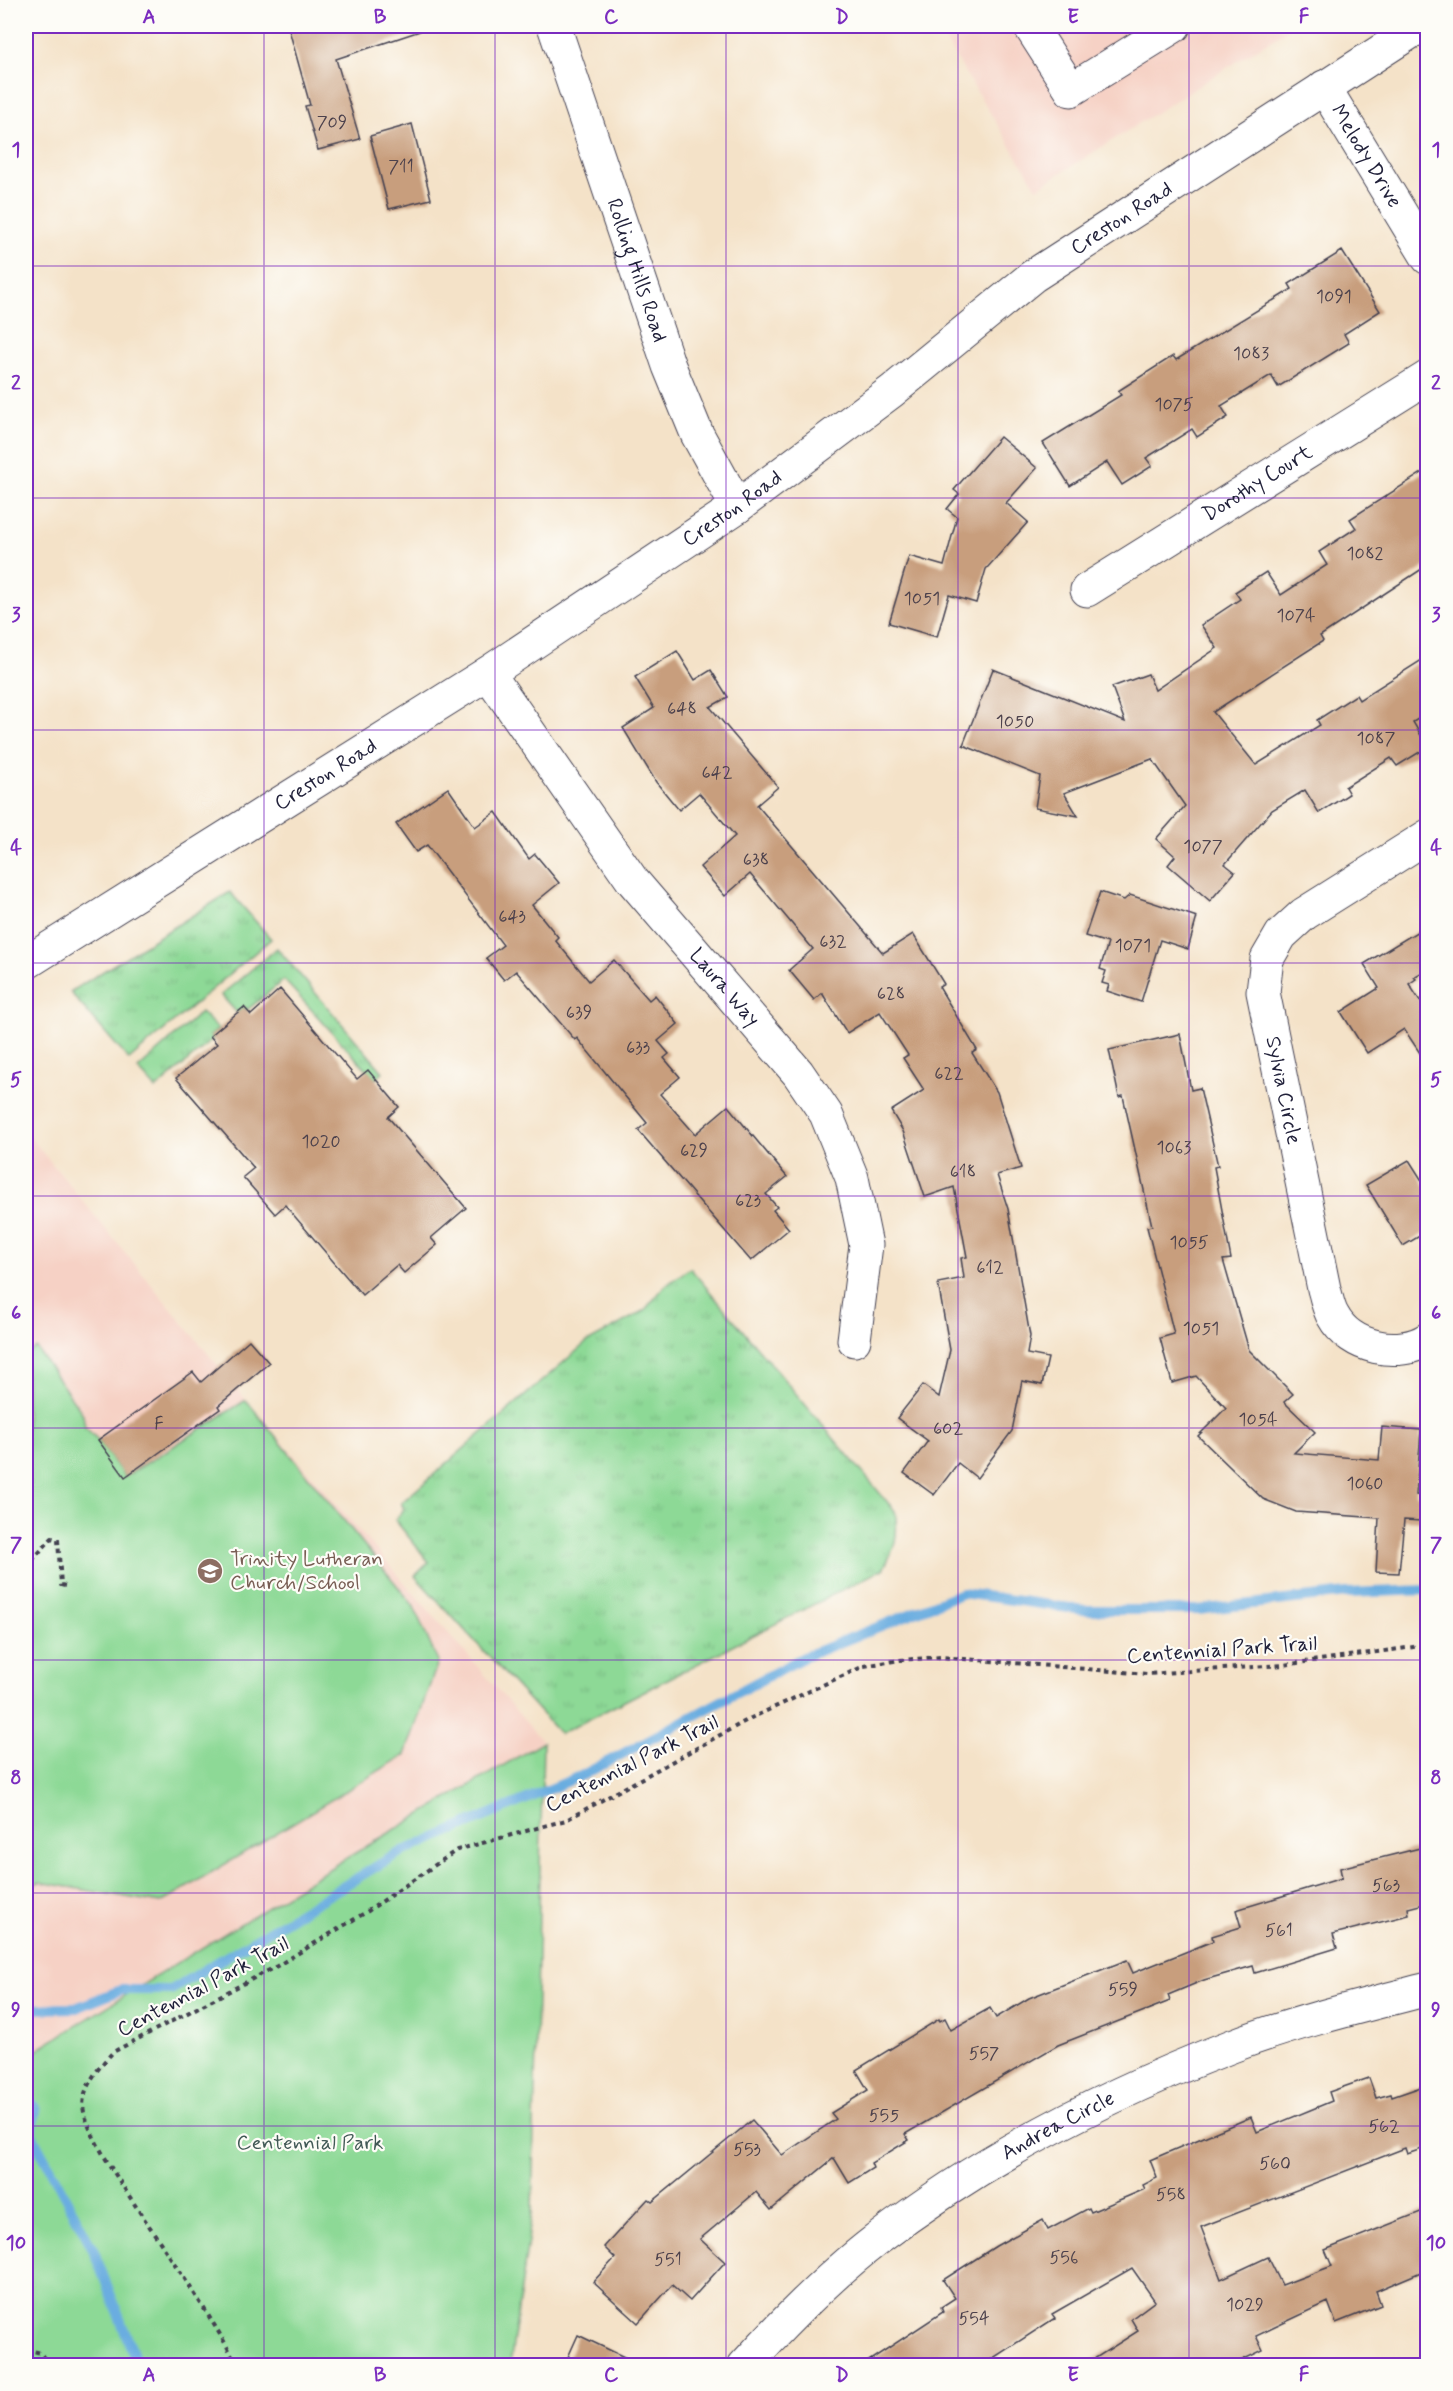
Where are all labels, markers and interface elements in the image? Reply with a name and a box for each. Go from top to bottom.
text: A [142,4,156,31]
text: B [374,4,387,31]
text: C [604,4,619,31]
text: D [835,4,849,31]
text: E [1067,4,1079,31]
text: F [1299,4,1310,31]
street label: Melody Drive [1324,99,1408,213]
house number: 709 [317,111,347,135]
text: 1 [12,137,20,164]
text: 1 [1432,137,1440,164]
house number: 711 [388,155,414,179]
street label: Creston Road [1065,175,1178,262]
street label: Rolling Hills Road [599,195,674,346]
house number: 1091 [1316,285,1352,309]
house number: 1083 [1233,342,1269,366]
text: 2 [11,370,21,397]
text: 2 [1431,370,1441,397]
house number: 1075 [1154,393,1194,417]
street label: Dorothy Court [1197,438,1318,528]
street label: Creston Road [677,464,788,553]
house number: 1082 [1347,542,1384,566]
house number: 1051 [904,587,940,611]
text: 3 [11,602,21,629]
text: 3 [1431,602,1441,629]
house number: 1074 [1277,604,1315,628]
house number: 648 [667,697,697,721]
house number: 1050 [996,710,1034,734]
house number: 1087 [1357,727,1396,751]
street label: Creston Road [269,732,382,818]
house number: 642 [702,761,733,785]
text: 4 [10,835,22,862]
house number: 1077 [1183,835,1223,859]
text: 4 [1430,835,1442,862]
house number: 638 [743,848,769,872]
house number: 643 [498,905,526,929]
house number: 632 [819,930,847,954]
house number: 1071 [1115,934,1151,958]
street label: Laura Way [683,942,766,1033]
house number: 628 [877,982,905,1006]
house number: 639 [566,1001,592,1025]
street label: Sylvia Circle [1258,1034,1308,1147]
house number: 633 [626,1036,650,1060]
house number: 622 [934,1062,964,1086]
text: 5 [10,1067,22,1094]
text: 5 [1430,1067,1442,1094]
house number: 1020 [301,1130,341,1154]
house number: 1063 [1157,1136,1191,1160]
house number: 629 [680,1139,708,1163]
house number: 618 [950,1160,976,1184]
house number: 623 [735,1189,761,1213]
house number: 1055 [1169,1231,1209,1255]
house number: 612 [976,1256,1004,1280]
text: 6 [11,1300,21,1327]
text: 6 [1431,1300,1441,1327]
house number: 1051 [1183,1317,1219,1341]
house number: 1054 [1239,1408,1277,1432]
house number: F [154,1412,164,1436]
house number: 602 [933,1417,963,1441]
house number: 1060 [1347,1472,1383,1496]
text: 7 [10,1532,22,1559]
text: 7 [1430,1532,1442,1559]
place label: Trinity Lutheran Church/School [230,1545,383,1597]
school or university icon: Trinity Lutheran Church/School [195,1556,225,1586]
street label: Centennial Park Trail [1126,1629,1318,1671]
street label: Centennial Park Trail [541,1708,723,1820]
text: 8 [10,1765,22,1792]
text: 8 [1430,1765,1442,1792]
house number: 563 [1372,1874,1400,1898]
house number: 561 [1265,1919,1293,1943]
street label: Centennial Park Trail [112,1930,294,2044]
house number: 559 [1108,1978,1138,2002]
text: 9 [11,1997,21,2024]
text: 9 [1431,1997,1441,2024]
house number: 557 [969,2042,999,2066]
street label: Andrea Circle [996,2084,1119,2167]
house number: 555 [869,2104,899,2128]
house number: 562 [1368,2115,1400,2139]
park label: Centennial Park [237,2129,383,2157]
house number: 553 [733,2138,761,2162]
house number: 560 [1259,2152,1291,2176]
house number: 558 [1156,2183,1186,2207]
text: 10 [6,2230,26,2257]
text: 10 [1426,2230,1446,2257]
house number: 556 [1050,2246,1078,2270]
house number: 551 [654,2248,682,2272]
house number: 1029 [1226,2293,1264,2317]
house number: 554 [959,2307,990,2331]
text: A [142,2362,156,2389]
text: B [374,2362,387,2389]
text: C [604,2362,619,2389]
text: D [835,2362,849,2389]
text: E [1067,2362,1079,2389]
text: F [1299,2362,1310,2389]

